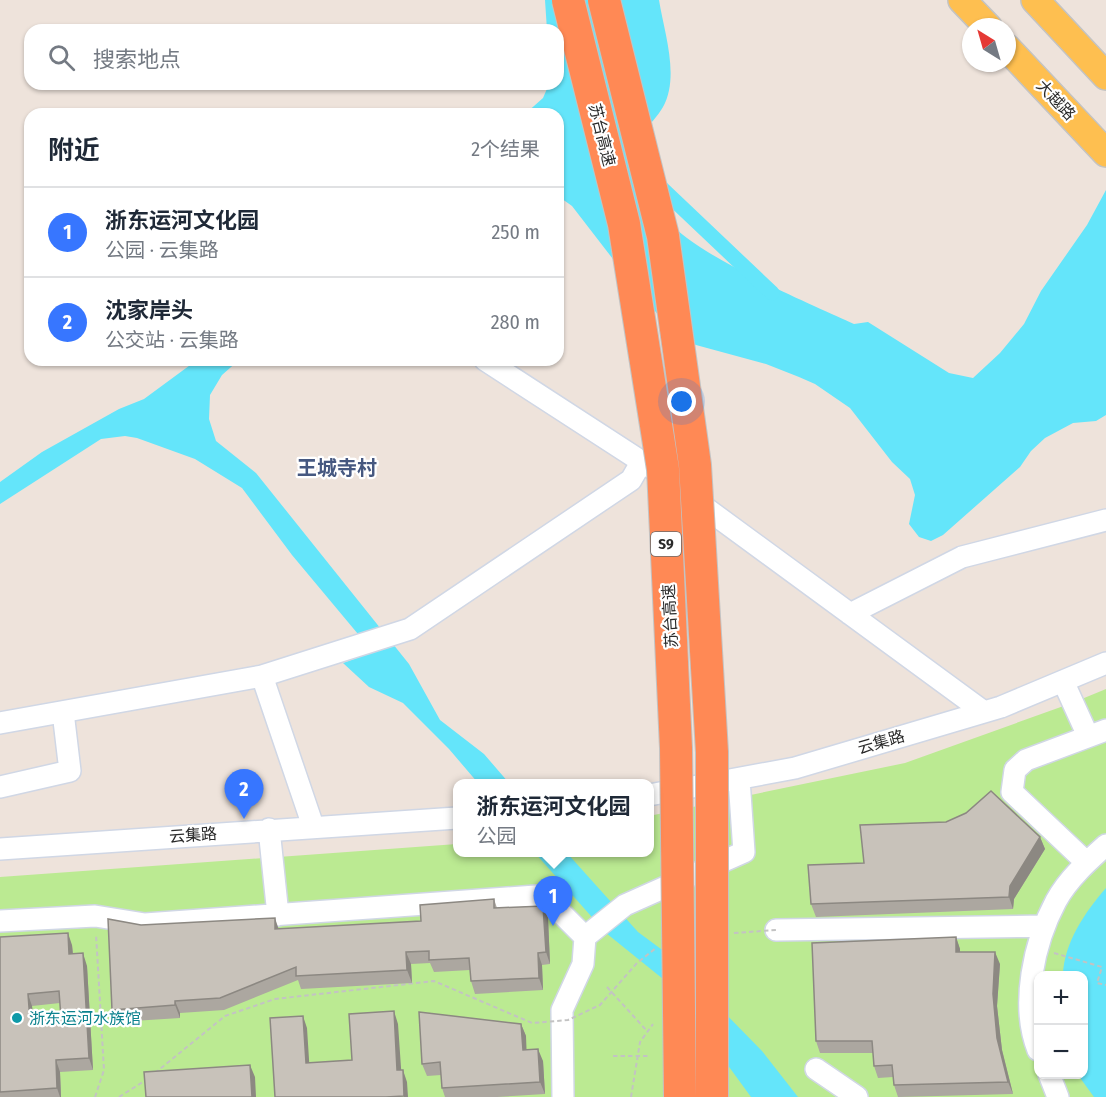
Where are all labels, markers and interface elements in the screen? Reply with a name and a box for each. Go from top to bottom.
north arrow [962,18,1016,72]
search box [24,24,564,90]
icon: search [45,41,78,74]
text: 搜索地点 [93,46,181,73]
street label: 大越路 [1033,76,1079,124]
street label: 苏台高速 [585,102,619,168]
text: 附近 [48,135,100,166]
text: 2个结果 [471,137,540,161]
text: 浙东运河文化园 [105,207,259,234]
text: 1 [63,220,72,244]
text: 250 m [492,220,540,244]
text: 公园 · 云集路 [105,238,219,262]
text: 沈家岸头 [105,297,193,324]
text: 2 [63,310,72,334]
text: 280 m [491,310,540,334]
text: 公交站 · 云集路 [105,328,239,352]
your location [667,387,696,416]
district label: 王城寺村 [297,456,377,480]
road number: S9 [651,532,681,556]
street label: 苏台高速 [659,584,681,648]
street label: 云集路 [855,726,907,758]
pin: 2 [224,770,264,819]
popup [453,779,654,857]
text: 浙东运河文化园 [476,793,631,820]
street label: 云集路 [168,824,218,846]
text: 公园 [476,824,516,848]
pin: 1 [534,876,572,926]
map controls [1034,971,1088,1079]
button: + [1034,971,1088,1025]
place label: 浙东运河水族馆 [29,1009,141,1028]
marker: 浙东运河水族馆 [10,1011,24,1025]
button: − [1034,1025,1088,1079]

